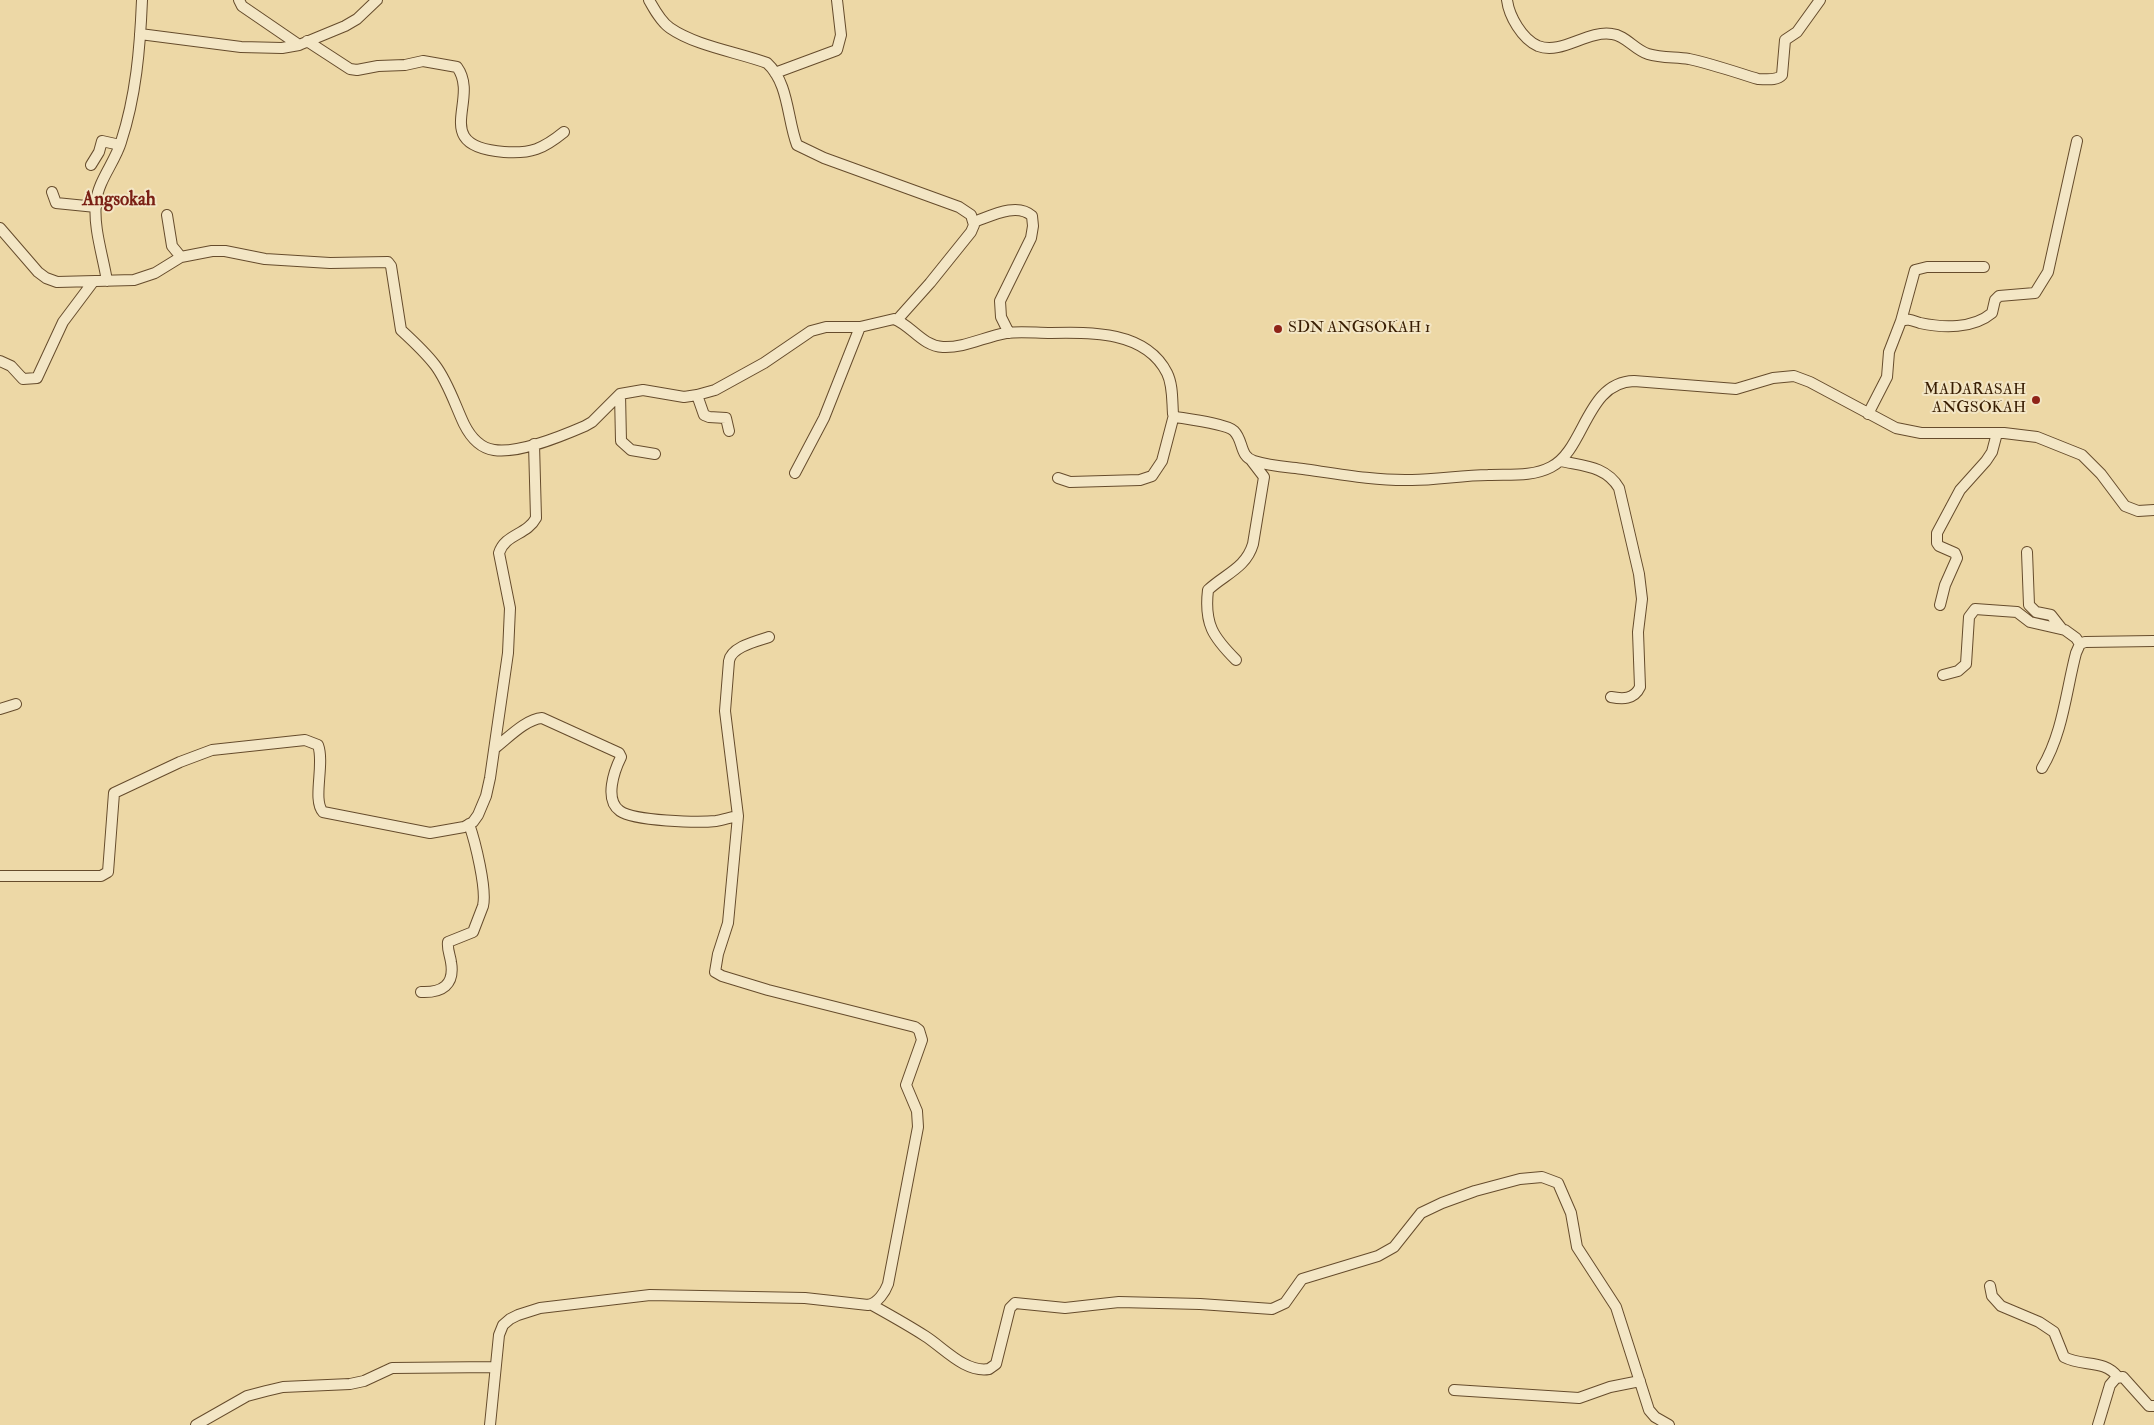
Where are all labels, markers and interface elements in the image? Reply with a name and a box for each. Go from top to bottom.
district label: Angsokah [82,190,156,212]
place label: SDN ANGSOKAH 1 [1288,319,1430,339]
marker: SDN ANGSOKAH 1 [1272,323,1284,335]
place label: MADARASAH ANGSOKAH [1924,381,2026,419]
marker: MADARASAH ANGSOKAH [2030,394,2042,406]

